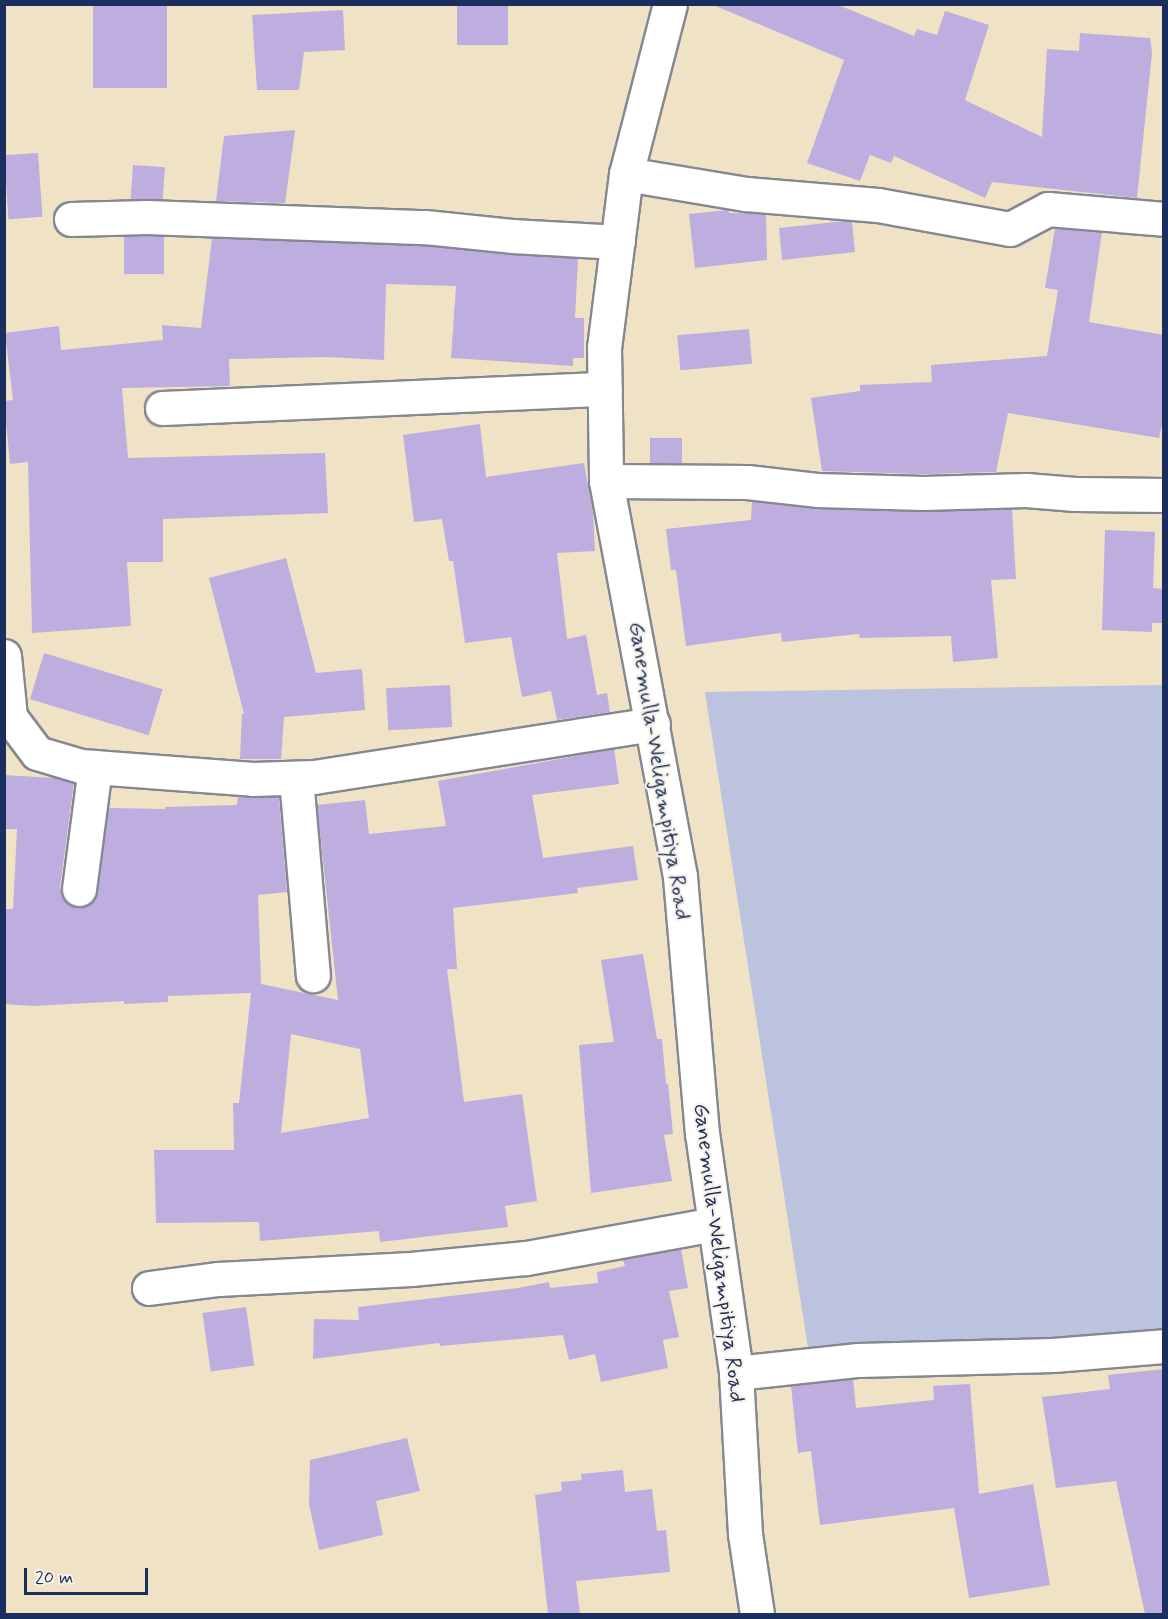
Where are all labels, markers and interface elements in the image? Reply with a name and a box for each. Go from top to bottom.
street label: Ganemulla-Weligampitiya Road [622,621,694,921]
street label: Ganemulla-Weligampitiya Road [687,1103,749,1403]
scale bar [27,1556,152,1594]
text: 20 m [35,1566,73,1590]

